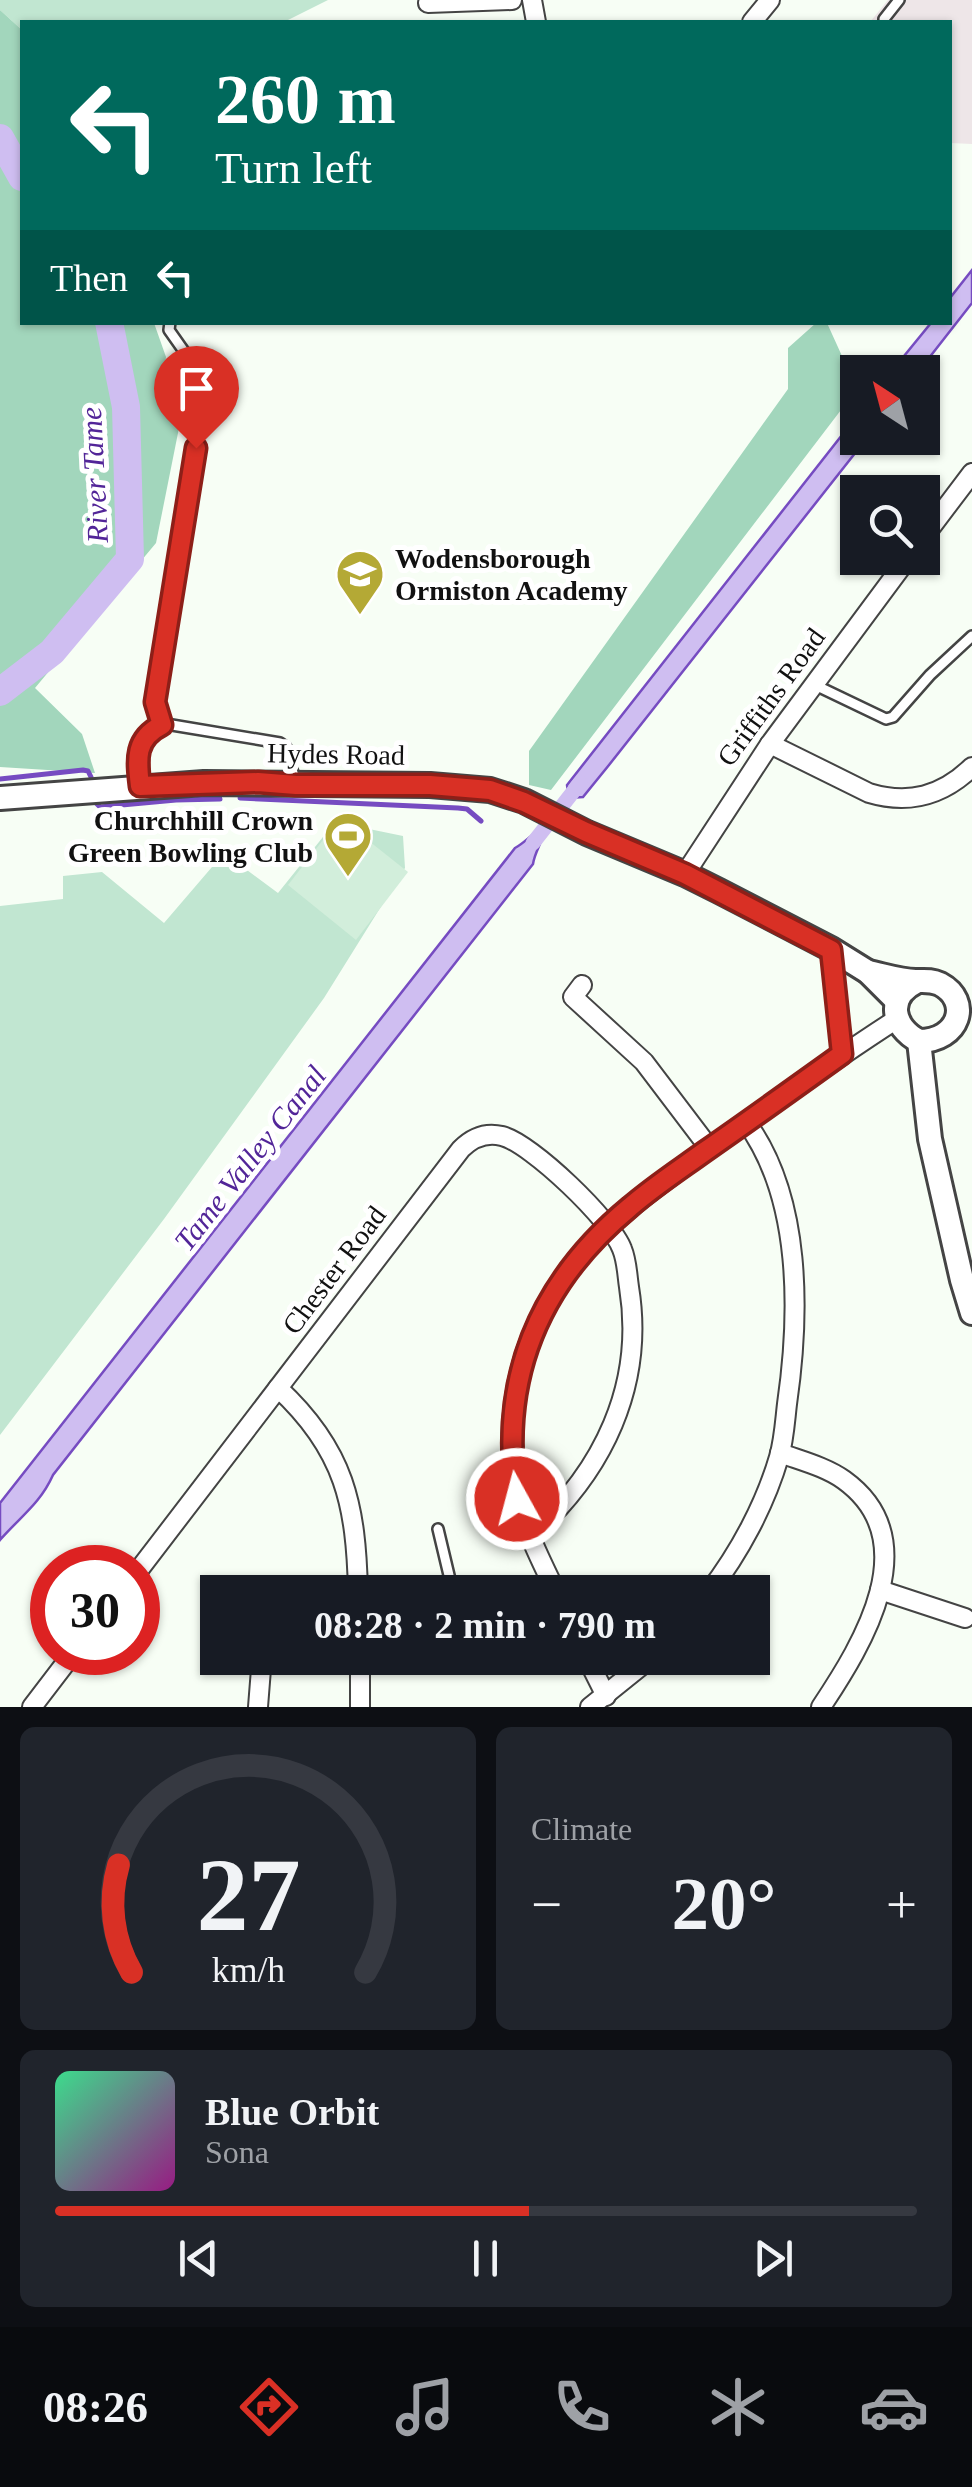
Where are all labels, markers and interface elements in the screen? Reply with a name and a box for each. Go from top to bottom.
icon: left [50,60,180,190]
text: 260 m [215,61,396,138]
text: Turn left [215,143,372,193]
icon: left [148,250,203,305]
text: Then [50,257,128,299]
pin [154,346,239,449]
north arrow [840,355,940,455]
map controls [840,355,940,575]
icon: arrive [169,361,224,416]
water label: River Tame [74,406,114,545]
button: search [840,475,940,575]
place label: Wodensborough Ormiston Academy [395,543,628,606]
school or university icon: Wodensborough Ormiston Academy [334,548,386,616]
street label: Griffiths Road [711,622,831,772]
street label: Hydes Road [267,737,405,771]
place label: Churchhill Crown Green Bowling Club [68,805,313,868]
sports icon: Churchhill Crown Green Bowling Club [322,810,374,878]
water label: Tame Valley Canal [168,1059,332,1257]
street label: Chester Road [276,1200,392,1340]
position arrow [465,1447,569,1551]
speed limit sign: 30 [30,1545,160,1675]
text: 08:28 · 2 min · 790 m [314,1604,656,1646]
text: Climate [531,1811,632,1847]
text: 27 [196,1837,300,1952]
text: 20° [672,1862,777,1945]
text: − [531,1874,562,1935]
text: + [886,1874,917,1935]
text: km/h [211,1950,285,1990]
text: Blue Orbit [205,2091,379,2133]
text: Sona [205,2134,269,2170]
icon: previous [171,2231,226,2286]
icon: pause [458,2231,513,2286]
icon: next [746,2231,801,2286]
icon: directions [234,2372,304,2442]
icon: music [390,2372,460,2442]
icon: phone [547,2372,617,2442]
icon: climate [703,2372,773,2442]
icon: car [859,2372,929,2442]
text: 08:26 [43,2382,148,2432]

